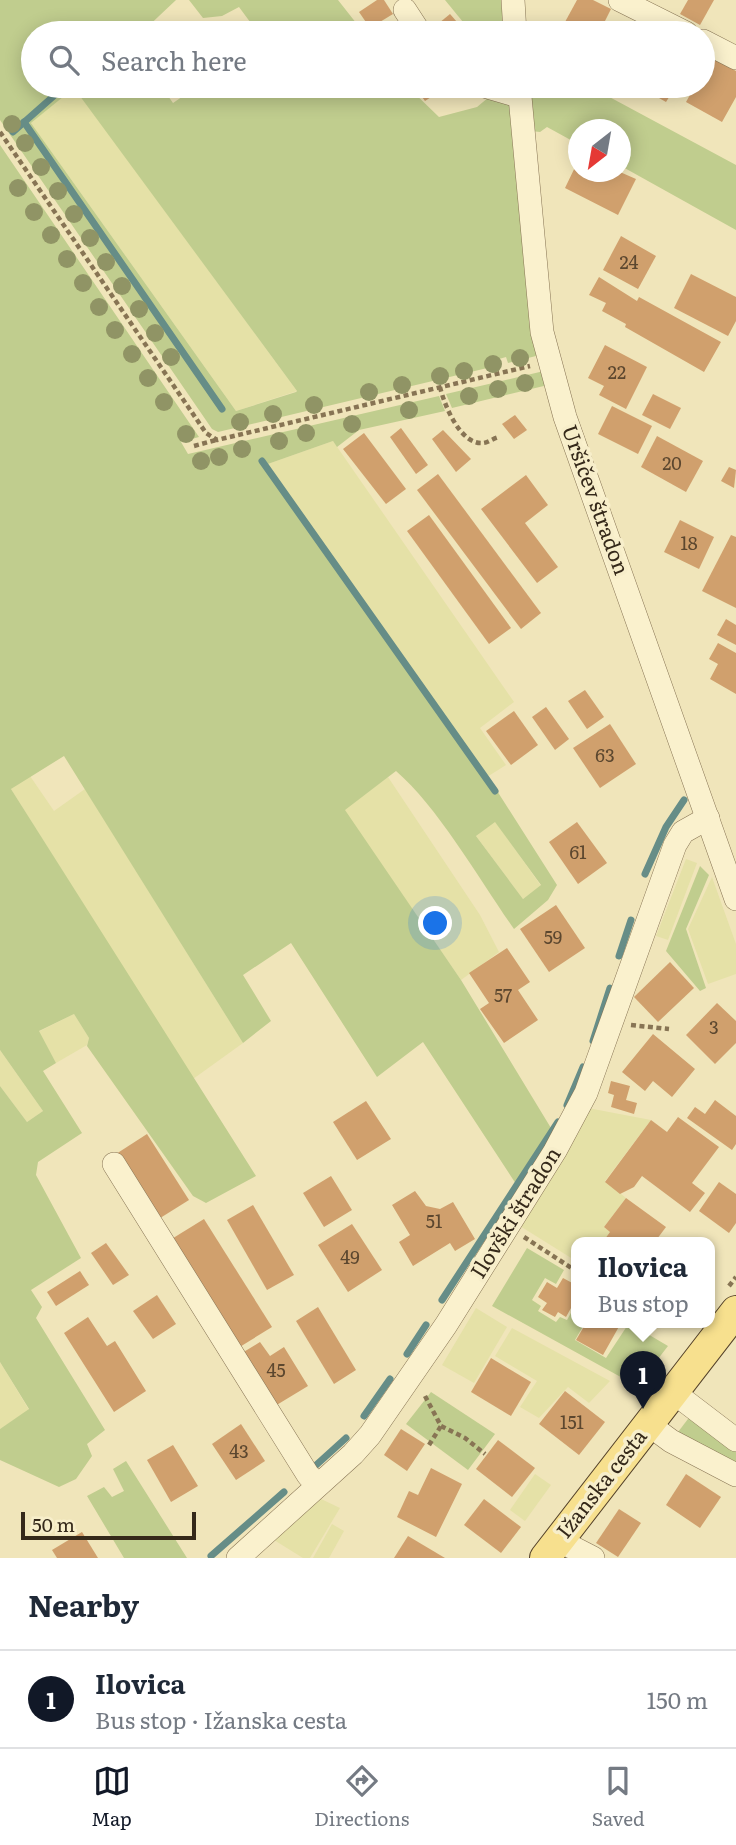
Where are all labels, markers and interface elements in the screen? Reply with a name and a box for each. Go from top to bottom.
search box [21,21,715,98]
text: Search here [101,40,247,79]
icon: search [45,41,83,79]
north arrow [568,119,631,182]
house number: 24 [619,248,639,275]
house number: 22 [608,358,626,385]
street label: Uršičev štradon [556,420,639,579]
house number: 20 [662,449,682,476]
house number: 18 [680,529,698,556]
house number: 63 [595,741,615,768]
house number: 61 [570,838,587,865]
your location [418,906,452,940]
house number: 59 [544,923,562,950]
house number: 57 [494,981,512,1008]
house number: 3 [709,1013,719,1040]
street label: Ilovški štradon [461,1140,567,1283]
house number: 51 [426,1207,442,1234]
popup [571,1237,715,1328]
house number: 49 [340,1243,360,1270]
text: Ilovica [597,1246,688,1285]
text: Bus stop [597,1285,689,1319]
pin: 1 [620,1351,666,1409]
house number: 45 [266,1356,286,1383]
house number: 151 [560,1408,584,1435]
street label: Ižanska cesta [547,1421,653,1544]
house number: 43 [229,1437,249,1464]
scale bar [21,1509,196,1541]
text: 50 m [32,1510,75,1538]
text: Nearby [28,1582,139,1626]
text: Ilovica [95,1663,186,1702]
text: 1 [46,1682,56,1716]
text: 150 m [647,1682,708,1716]
text: Bus stop · Ižanska cesta [95,1702,347,1736]
tab: Map [91,1762,132,1832]
tab: Directions [314,1762,409,1832]
tab: Saved [592,1762,645,1832]

